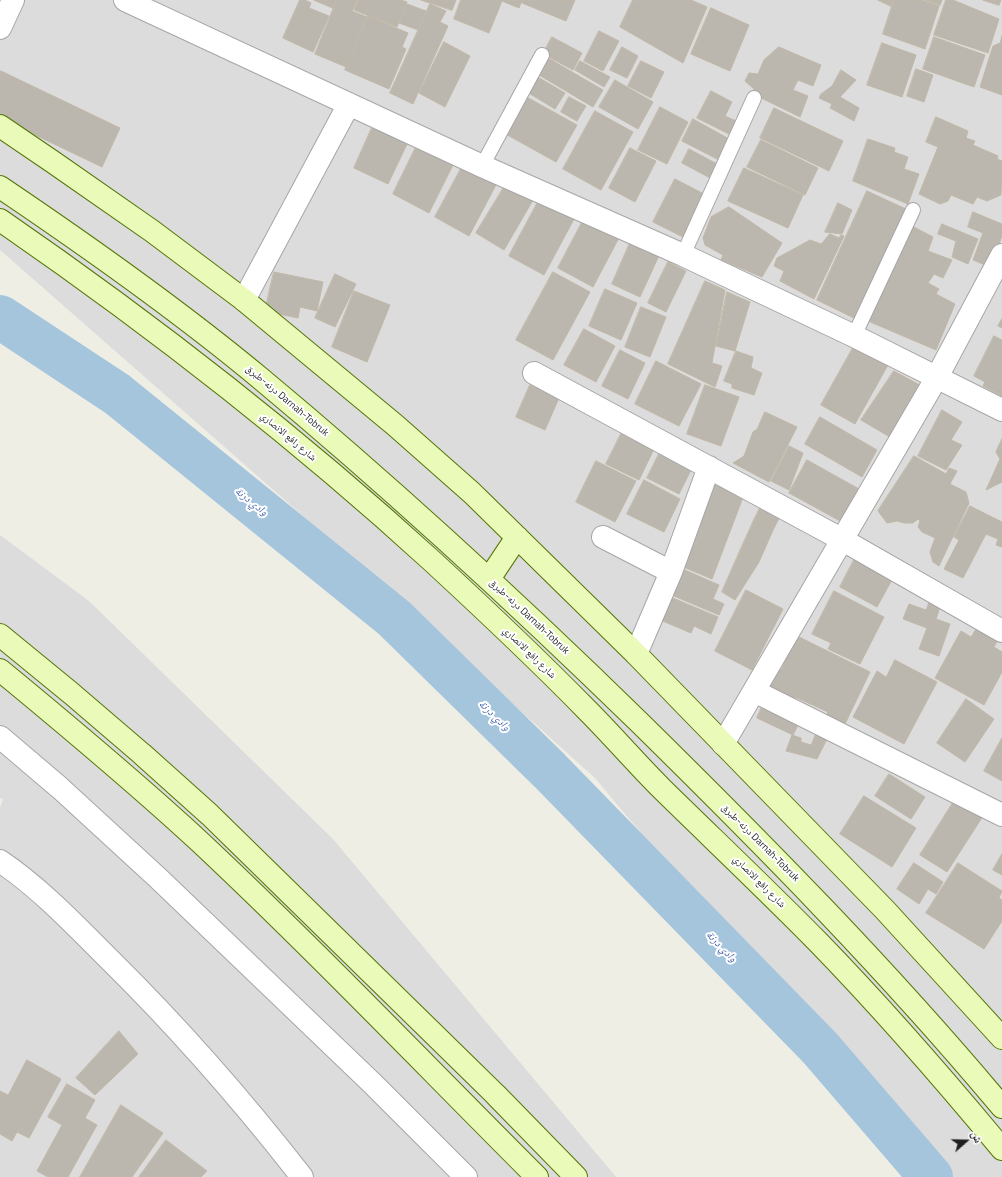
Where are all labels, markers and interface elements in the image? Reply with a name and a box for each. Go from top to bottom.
street label: درنه-طبرق Darnah-Tobruk [243,363,331,439]
street label: شارع رافع الانصاري [258,410,318,464]
water label: وادي درنة [232,485,270,519]
street label: درنه-طبرق Darnah-Tobruk [487,577,571,657]
street label: شارع رافع الانصاري [500,625,558,681]
water label: وادي درنة [476,698,512,734]
street label: درنه-طبرق Darnah-Tobruk [719,802,801,884]
street label: شارع رافع الانصاري [730,853,788,911]
water label: وادي درنة [703,929,739,965]
north arrow [946,1121,986,1161]
text: ش [968,1129,987,1145]

